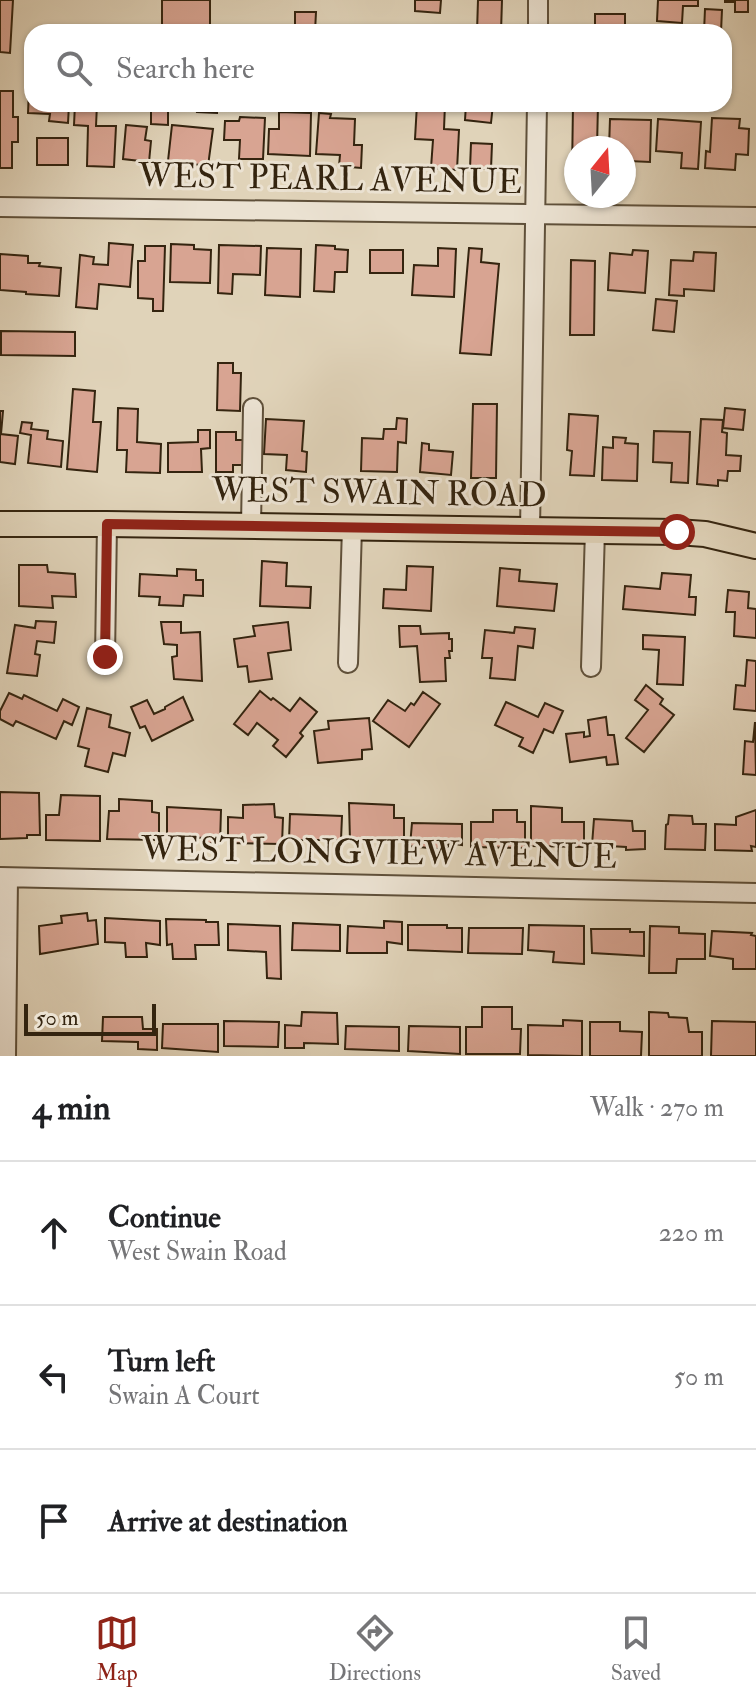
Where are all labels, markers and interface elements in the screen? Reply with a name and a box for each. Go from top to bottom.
search box [24,24,732,112]
icon: search [52,46,96,90]
text: Search here [116,50,255,87]
north arrow [564,136,636,208]
street label: WEST PEARL AVENUE [137,154,522,204]
street label: WEST SWAIN ROAD [210,469,547,517]
route start [659,514,695,550]
route end [87,639,123,675]
street label: WEST LONGVIEW AVENUE [140,827,617,879]
scale bar [24,1000,156,1036]
text: 50 m [36,1004,78,1032]
text: 4 min [32,1087,110,1130]
text: Walk · 270 m [590,1092,724,1124]
text: Continue [108,1199,221,1236]
icon: ahead [32,1211,76,1255]
text: 220 m [659,1217,724,1249]
text: West Swain Road [108,1236,287,1268]
text: Turn left [108,1343,215,1380]
icon: left [32,1355,76,1399]
text: 50 m [674,1361,724,1393]
text: Swain A Court [108,1380,260,1412]
icon: arrive [32,1499,76,1543]
text: Arrive at destination [108,1503,348,1540]
tab: Map [95,1611,139,1687]
tab: Directions [329,1611,421,1687]
tab: Saved [611,1611,661,1687]

